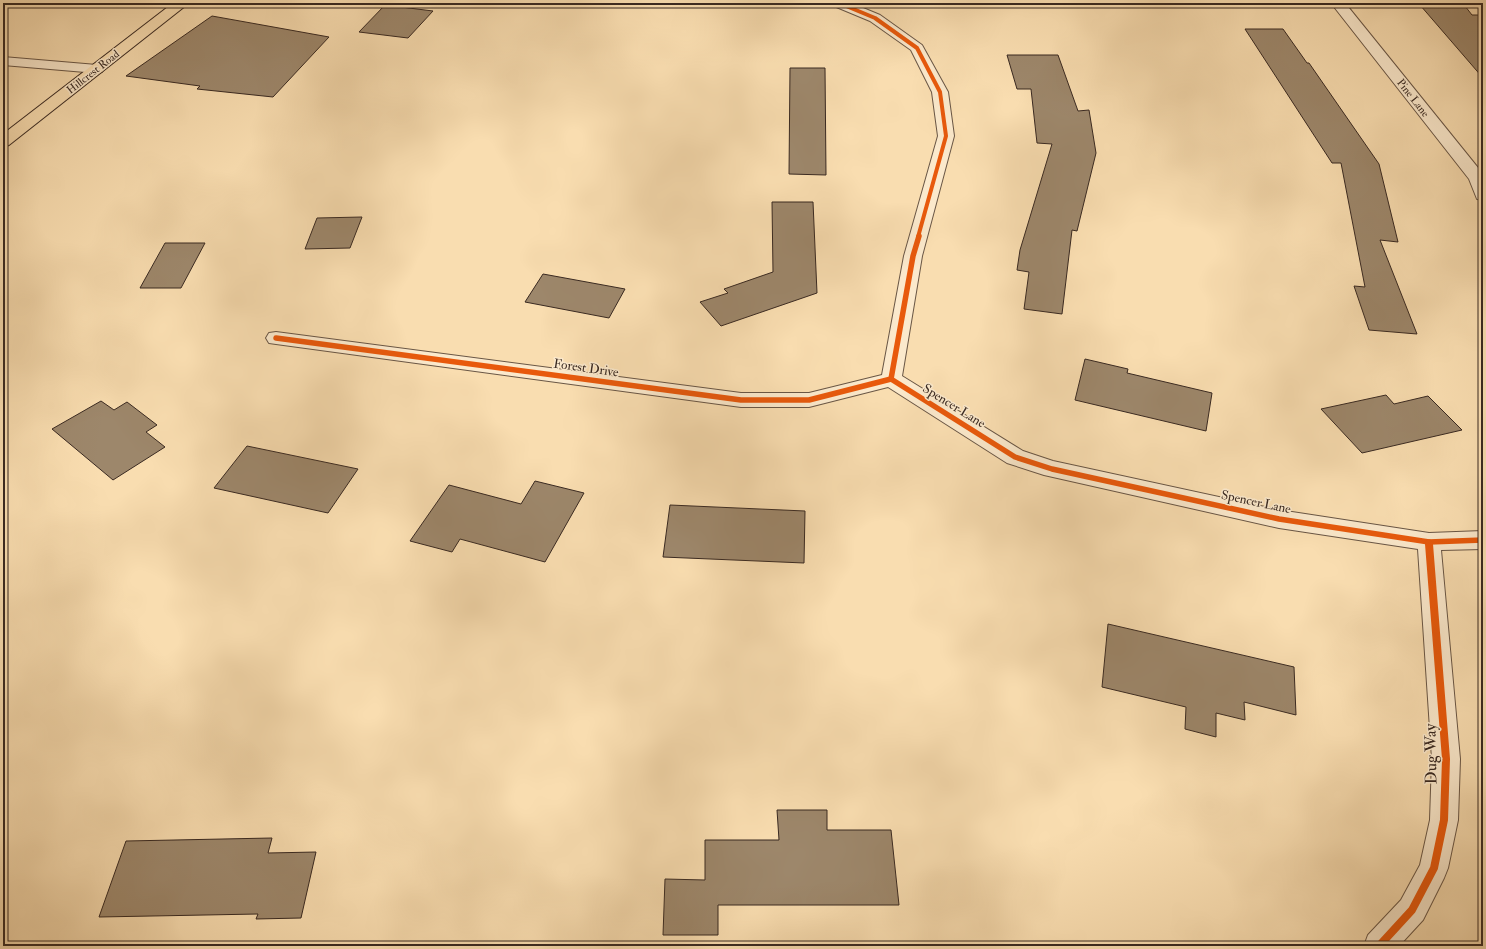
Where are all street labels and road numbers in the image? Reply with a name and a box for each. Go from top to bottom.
street label: Hillcrest Road [64,47,122,97]
street label: Pine Lane [1394,76,1432,120]
street label: Forest Drive [552,356,620,381]
street label: Spencer Lane [919,380,989,433]
street label: Spencer Lane [1219,487,1293,518]
street label: Dug Way [1420,722,1442,785]

